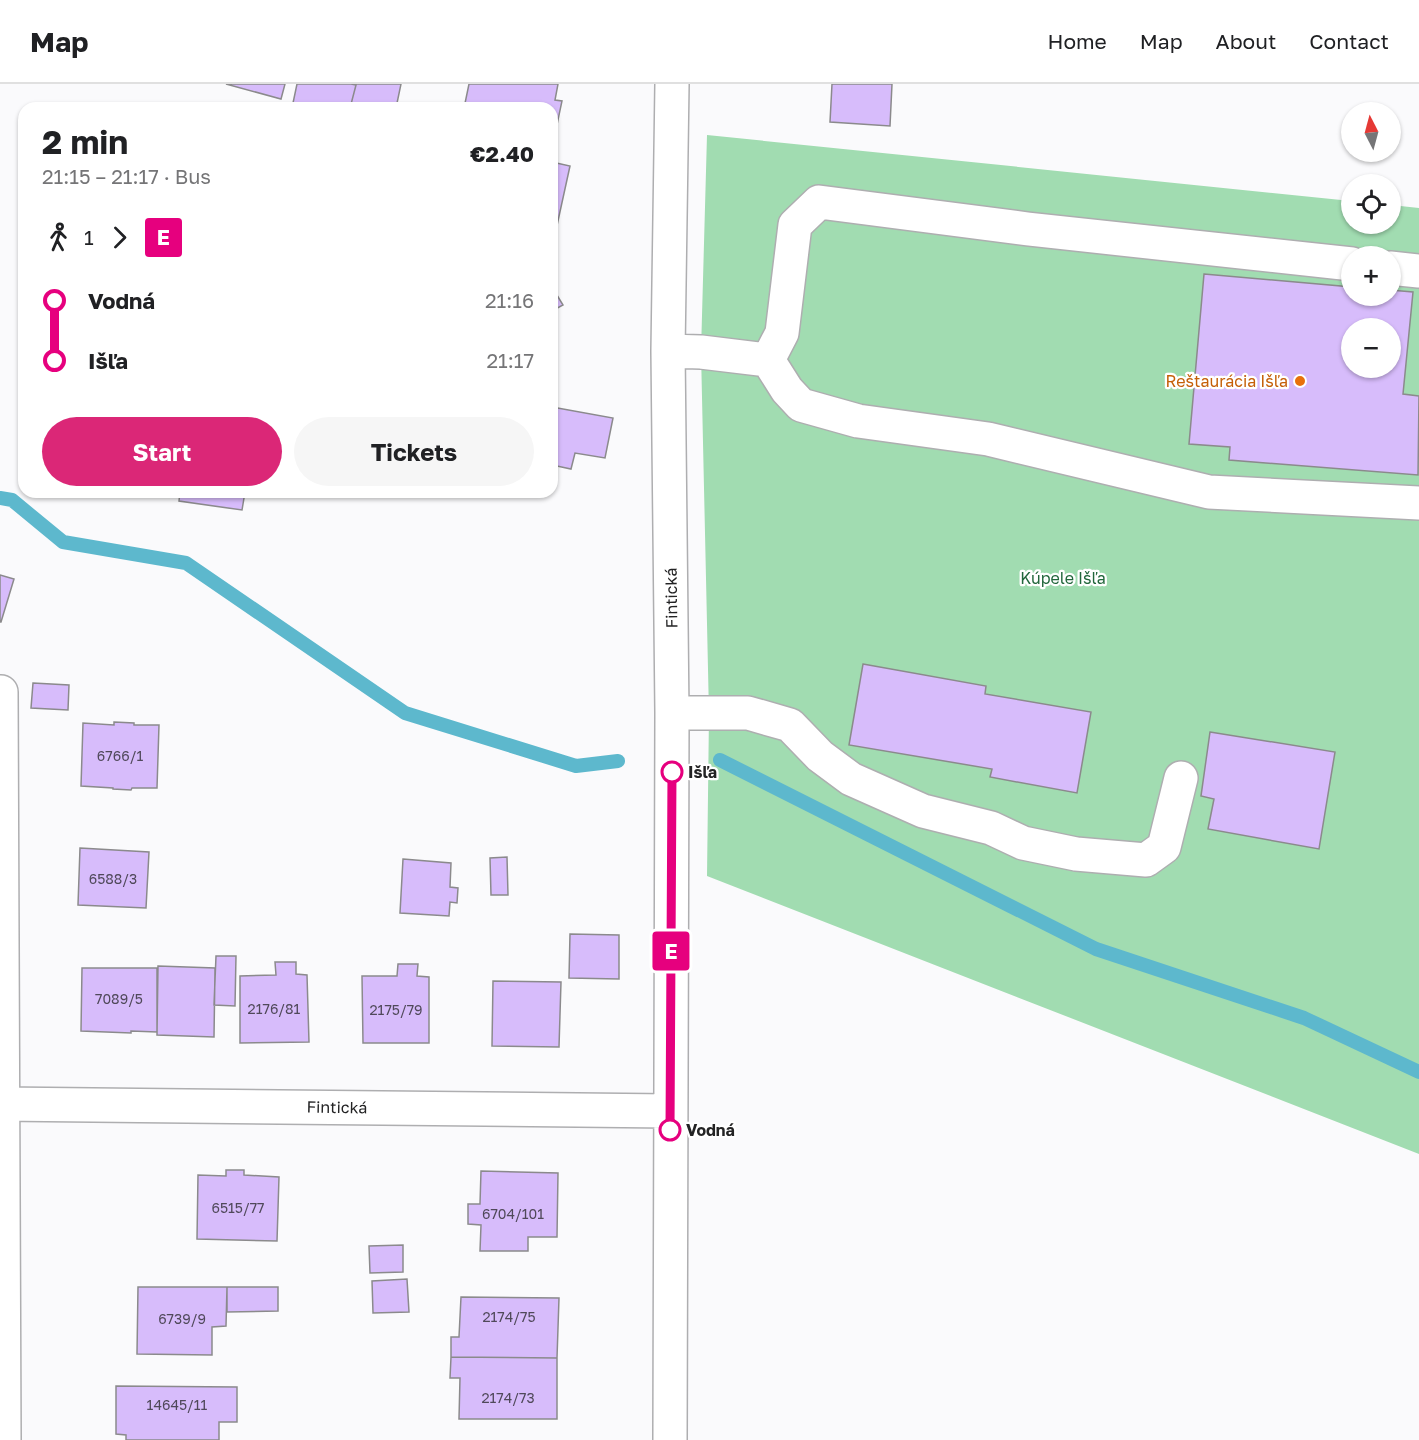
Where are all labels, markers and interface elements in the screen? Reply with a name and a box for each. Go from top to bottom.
text: Map [30,25,88,58]
text: Home [1047,28,1107,54]
text: Map [1140,28,1183,54]
text: About [1216,28,1276,54]
text: Contact [1309,28,1389,54]
north arrow [1341,102,1401,162]
map controls [1341,102,1401,378]
text: 2 min [42,122,128,161]
text: €2.40 [470,140,534,167]
text: 21:15 – 21:17 · Bus [42,164,211,188]
button: locate [1341,174,1401,234]
icon: walk [42,221,75,254]
icon: forward [103,221,136,254]
text: E [157,224,170,250]
text: 1 [84,225,94,249]
button: + [1341,246,1401,306]
text: Vodná [88,287,155,314]
text: 21:16 [485,288,534,312]
button: − [1341,318,1401,378]
text: Išľa [88,347,128,374]
text: 21:17 [486,348,534,372]
place label: Reštaurácia Išľa [1166,371,1288,391]
marker: Reštaurácia Išľa [1293,374,1307,388]
button: Start [42,417,282,486]
button: Tickets [294,417,534,486]
street label: Fintická [660,567,682,629]
park label: Kúpele Išľa [1020,568,1106,588]
house number: 6766/1 [97,747,143,764]
marker: Išľa [661,761,683,783]
place label: Išľa [688,762,717,782]
house number: 6588/3 [89,870,137,887]
line badge: E [652,932,690,970]
text: E [664,938,678,964]
house number: 7089/5 [95,990,143,1007]
house number: 2176/81 [248,1000,301,1017]
house number: 2175/79 [369,1001,423,1018]
street label: Fintická [306,1096,368,1118]
marker: Vodná [659,1119,681,1141]
place label: Vodná [686,1120,735,1140]
house number: 6515/77 [211,1199,265,1216]
house number: 6704/101 [482,1205,544,1222]
house number: 2174/75 [482,1308,536,1325]
house number: 6739/9 [158,1310,206,1327]
house number: 2174/73 [481,1389,535,1406]
house number: 14645/11 [147,1396,208,1413]

